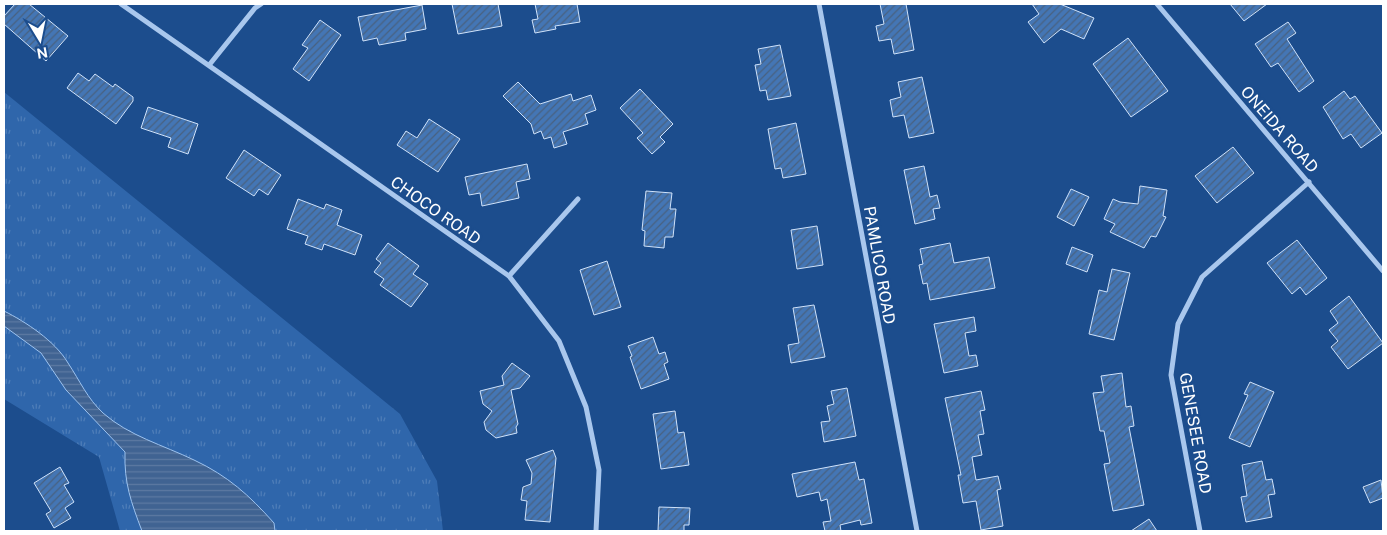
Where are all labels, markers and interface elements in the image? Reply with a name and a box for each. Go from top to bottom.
north arrow [15,15,65,65]
text: N [35,44,49,62]
street label: ONEIDA ROAD [1237,82,1322,177]
street label: CHOCO ROAD [387,172,485,249]
street label: PAMLICO ROAD [860,205,899,326]
street label: GENESEE ROAD [1176,371,1216,495]

